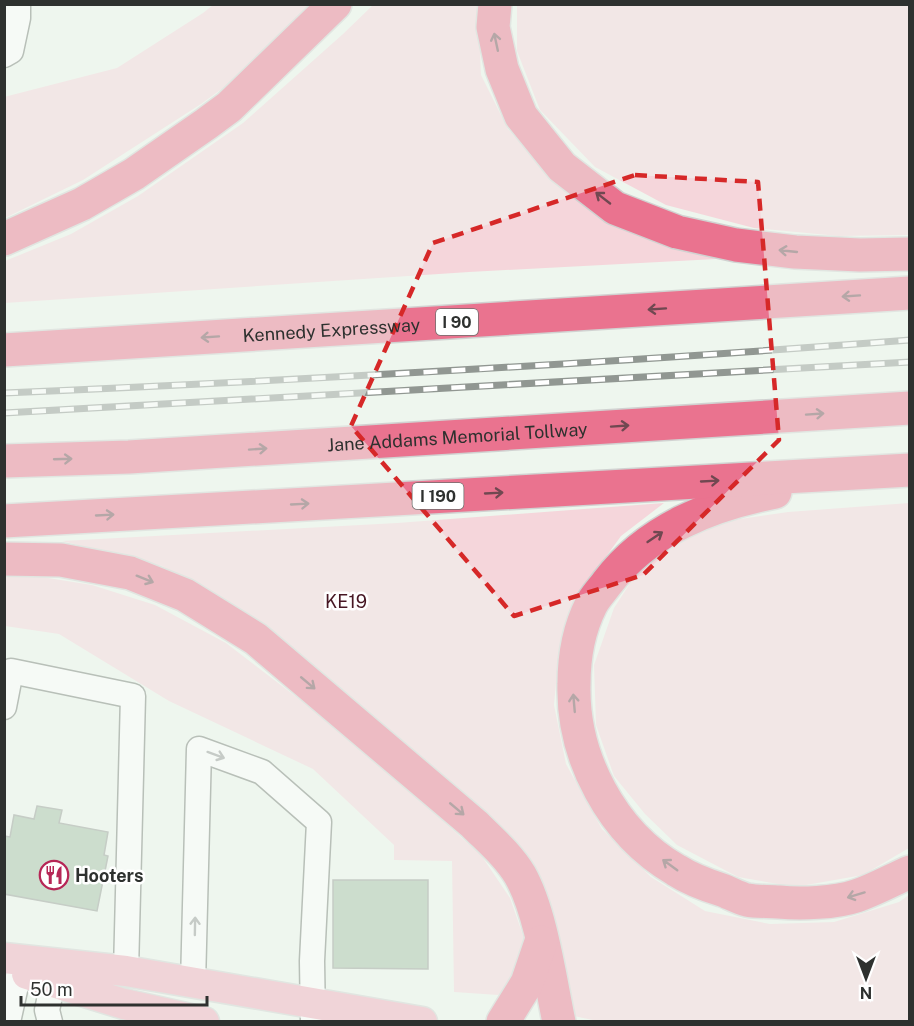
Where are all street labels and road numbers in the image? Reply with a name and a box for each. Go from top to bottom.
road number: I 90 [436,309,478,335]
street label: Kennedy Expressway [242,313,421,345]
street label: Jane Addams Memorial Tollway [326,418,589,455]
road number: I 190 [412,483,464,509]

